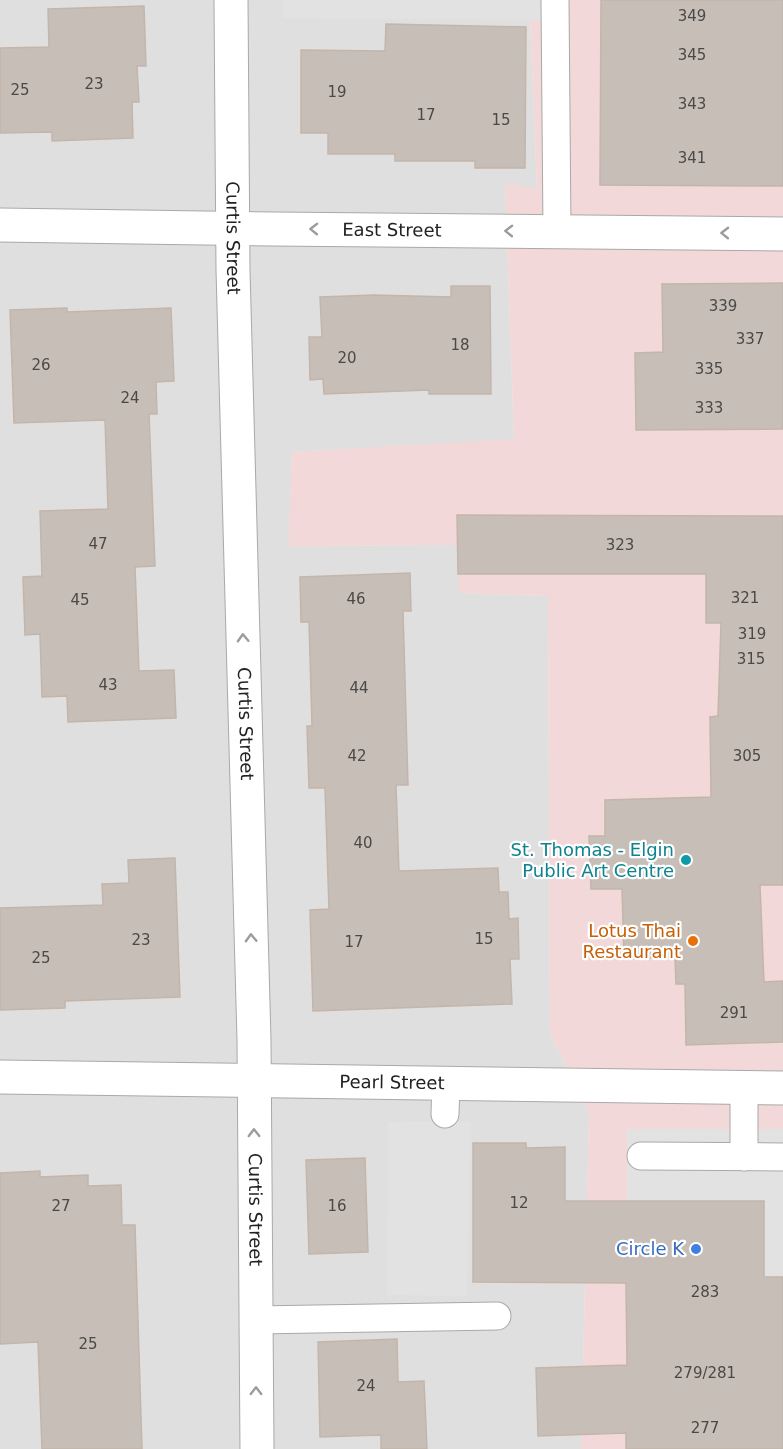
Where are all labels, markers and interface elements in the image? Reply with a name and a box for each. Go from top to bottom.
house number: 349 [678,7,706,25]
house number: 345 [678,46,706,64]
house number: 23 [84,75,104,93]
house number: 25 [10,81,30,99]
house number: 19 [327,83,347,101]
house number: 343 [678,95,706,113]
house number: 17 [416,106,436,124]
house number: 15 [491,111,511,129]
house number: 341 [678,149,706,167]
street label: Curtis Street [222,181,245,295]
street label: East Street [342,219,442,241]
one-way arrow [309,223,318,235]
one-way arrow [504,225,513,237]
one-way arrow [720,227,729,239]
house number: 339 [709,297,737,315]
house number: 337 [736,330,764,348]
house number: 18 [450,336,470,354]
house number: 20 [337,349,357,367]
house number: 26 [31,356,51,374]
house number: 335 [695,360,723,378]
house number: 24 [120,389,140,407]
house number: 333 [695,399,723,417]
house number: 47 [88,535,108,553]
house number: 323 [606,536,634,554]
house number: 321 [731,589,759,607]
house number: 46 [346,590,366,608]
house number: 45 [70,591,90,609]
house number: 319 [738,625,766,643]
one-way arrow [237,633,249,642]
house number: 315 [737,650,765,668]
street label: Curtis Street [234,667,258,781]
house number: 43 [98,676,118,694]
house number: 44 [349,679,369,697]
house number: 42 [347,747,367,765]
house number: 305 [733,747,761,765]
house number: 40 [353,834,373,852]
place label: St. Thomas - Elgin Public Art Centre [511,839,674,881]
marker: St. Thomas - Elgin Public Art Centre [679,853,693,867]
place label: Lotus Thai Restaurant [582,920,681,962]
house number: 15 [474,930,494,948]
house number: 23 [131,931,151,949]
one-way arrow [245,933,257,942]
house number: 17 [344,933,364,951]
marker: Lotus Thai Restaurant [686,934,700,948]
house number: 25 [31,949,51,967]
house number: 291 [720,1004,748,1022]
street label: Pearl Street [339,1071,445,1093]
one-way arrow [248,1128,261,1137]
street label: Curtis Street [245,1153,267,1266]
house number: 12 [509,1194,529,1212]
house number: 27 [51,1197,71,1215]
house number: 16 [327,1197,347,1215]
place label: Circle K [616,1238,685,1259]
marker: Circle K [689,1242,703,1256]
house number: 283 [691,1283,719,1301]
house number: 25 [78,1335,98,1353]
house number: 279/281 [674,1364,736,1382]
house number: 24 [356,1377,376,1395]
one-way arrow [250,1386,262,1395]
house number: 277 [691,1419,719,1437]

